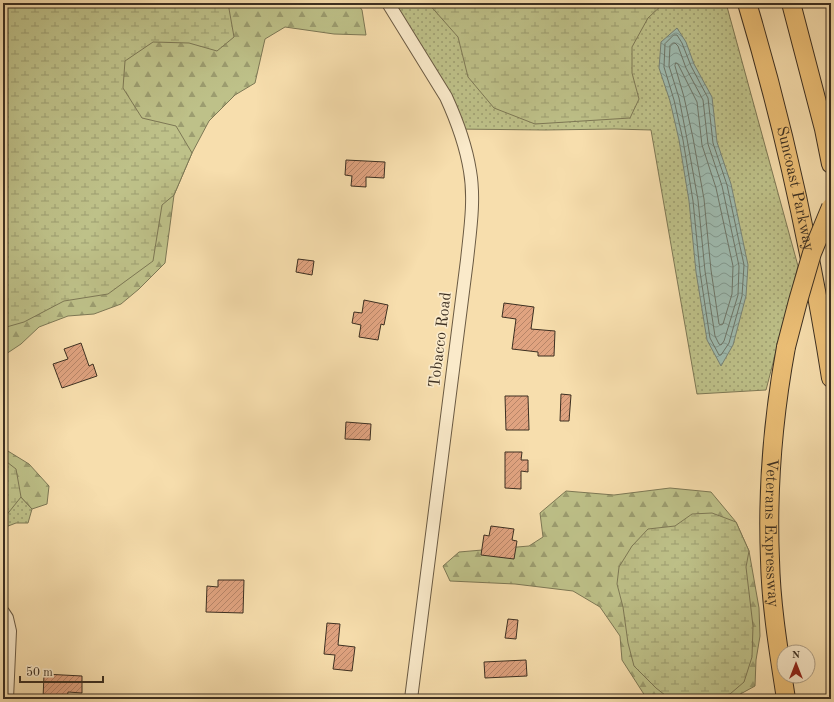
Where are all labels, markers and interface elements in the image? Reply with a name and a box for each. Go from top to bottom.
street label: Suncoast Parkway [773,125,816,253]
street label: Tobacco Road [427,291,455,389]
street label: Veterans Expressway [761,458,781,609]
north arrow [776,644,816,684]
text: N [792,650,801,661]
scale bar [20,658,103,684]
text: 50 m [26,666,53,679]

